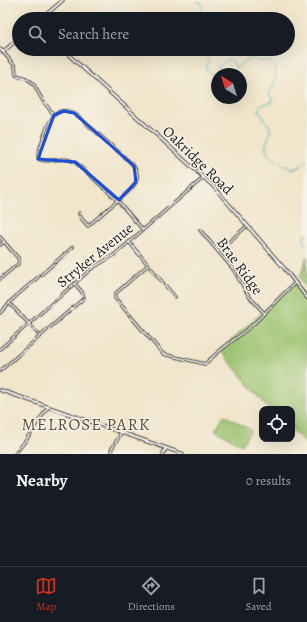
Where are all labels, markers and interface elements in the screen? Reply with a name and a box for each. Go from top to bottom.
search box [12,12,295,56]
icon: search [26,23,48,45]
text: Search here [58,24,129,44]
north arrow [211,68,247,104]
street label: Oakridge Road [158,121,238,200]
street label: Stryker Avenue [53,218,138,292]
street label: Brae Ridge [212,233,268,299]
map controls [259,406,295,442]
button: locate [259,406,295,442]
district label: MELROSE PARK [21,413,151,436]
text: Nearby [16,469,67,492]
text: 0 results [246,472,291,489]
tab: Map [35,575,57,614]
tab: Directions [128,575,175,614]
tab: Saved [246,575,272,614]

